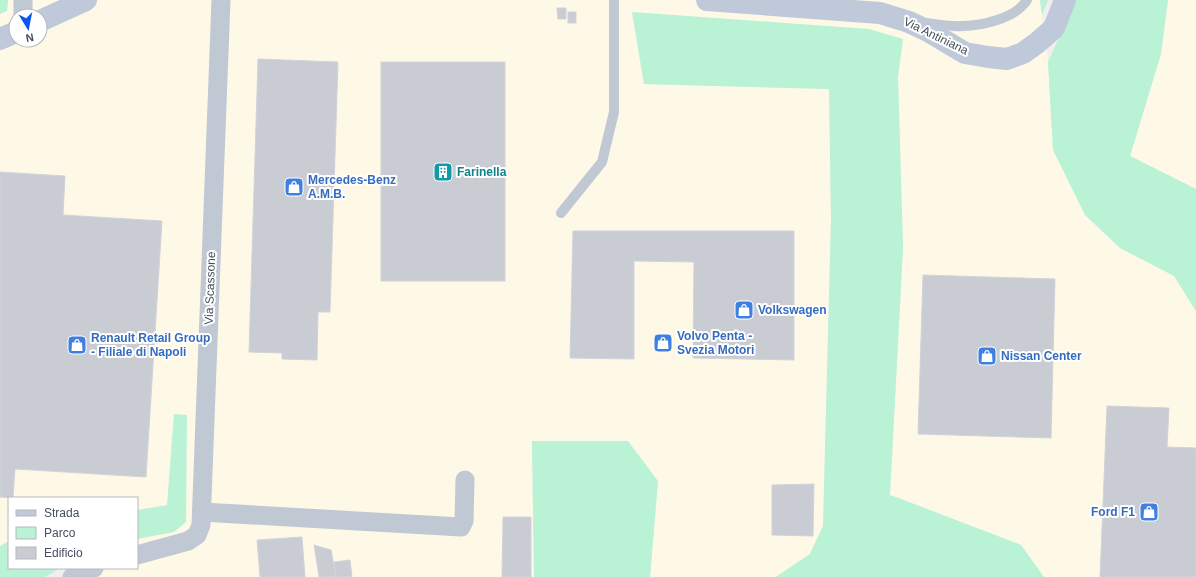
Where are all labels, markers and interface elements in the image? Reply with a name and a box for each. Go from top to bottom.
north arrow [8,8,48,48]
street label: Via Antiniana [902,14,971,58]
text: N [25,31,35,44]
building icon: Farinella [432,161,454,183]
place label: Farinella [457,165,507,179]
place label: Mercedes-Benz A.M.B. [308,173,396,201]
shop icon: Mercedes-Benz A.M.B. [283,176,305,198]
street label: Via Scassone [202,251,218,325]
shop icon: Volkswagen [733,299,755,321]
place label: Volkswagen [758,303,826,317]
place label: Volvo Penta - Svezia Motori [677,329,754,357]
place label: Renault Retail Group - Filiale di Napoli [91,331,210,359]
shop icon: Volvo Penta - Svezia Motori [652,332,674,354]
shop icon: Renault Retail Group - Filiale di Napoli [66,334,88,356]
shop icon: Nissan Center [976,345,998,367]
place label: Nissan Center [1001,349,1082,363]
legend [8,497,138,569]
shop icon: Ford F1 [1138,501,1160,523]
place label: Ford F1 [1091,505,1135,519]
text: Strada [44,506,80,520]
text: Parco [44,526,76,540]
text: Edificio [44,546,83,560]

